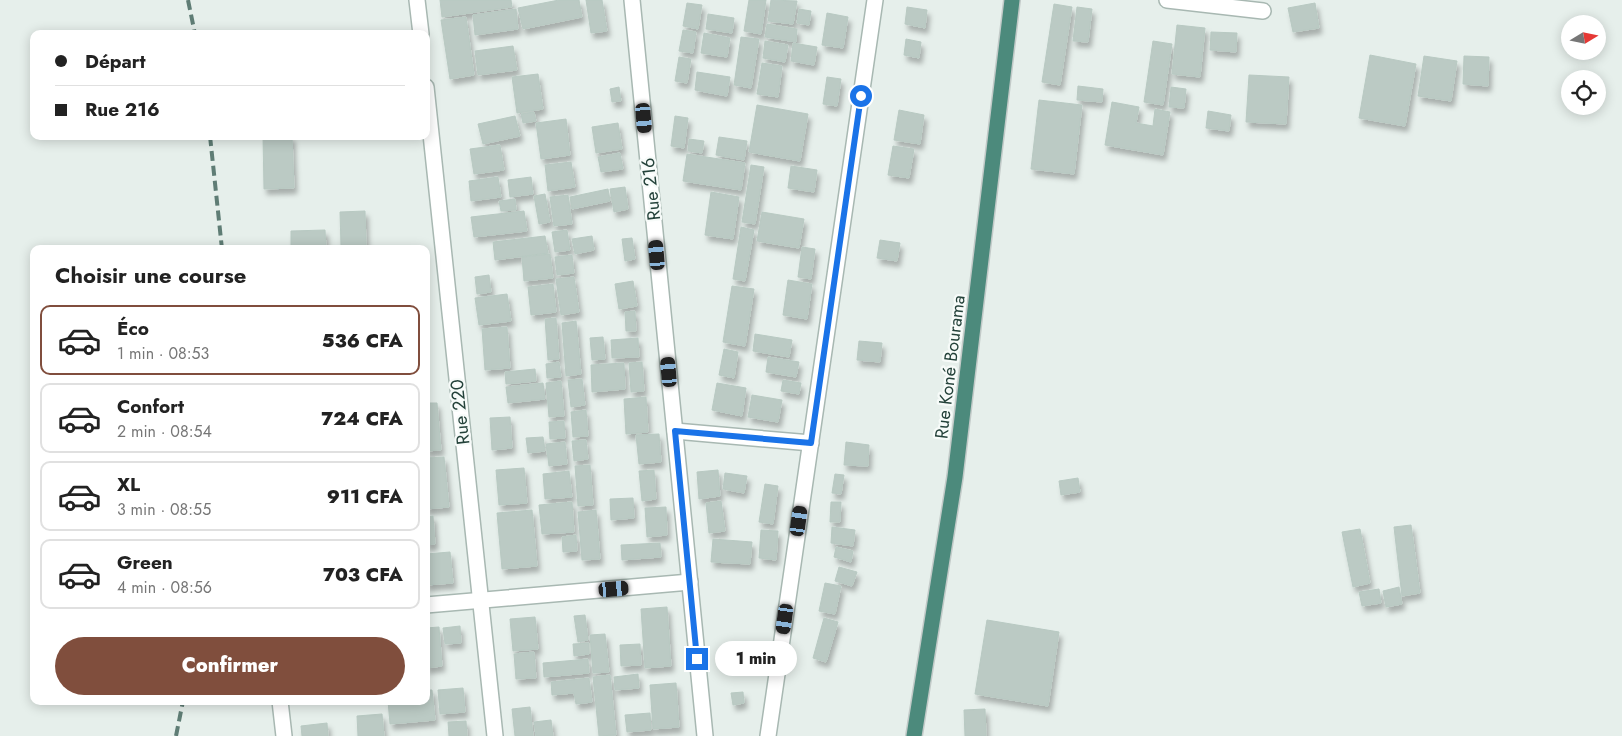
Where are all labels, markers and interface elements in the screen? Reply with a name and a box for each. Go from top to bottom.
north arrow [1561,15,1606,60]
map controls [1561,15,1606,115]
text: Départ [85,48,146,75]
button: locate [1561,70,1606,115]
route start [850,85,872,107]
text: Rue 216 [85,96,160,123]
car [635,102,652,134]
street label: Rue 216 [635,156,667,222]
car [648,239,665,271]
text: Choisir une course [55,259,246,291]
street label: Rue Koné Bourama [928,294,972,440]
text: Éco [117,315,149,342]
icon: car [57,318,102,363]
text: 536 CFA [322,327,403,354]
text: 1 min · 08:53 [117,342,209,365]
car [660,356,677,388]
street label: Rue 220 [444,378,476,446]
text: Confort [117,393,184,420]
icon: car [57,396,102,441]
text: 724 CFA [321,405,403,432]
text: 2 min · 08:54 [117,420,212,443]
text: XL [117,471,140,498]
icon: car [57,474,102,519]
text: 911 CFA [327,483,403,510]
text: 3 min · 08:55 [117,498,211,521]
car [789,505,808,537]
text: Green [117,549,173,576]
icon: car [57,552,102,597]
text: 703 CFA [323,561,403,588]
text: 4 min · 08:56 [117,576,212,599]
car [598,580,629,598]
car [775,603,794,635]
button: Confirmer [55,637,405,695]
callout: 1 min [714,642,797,676]
text: 1 min [736,647,776,670]
route end [686,648,708,670]

